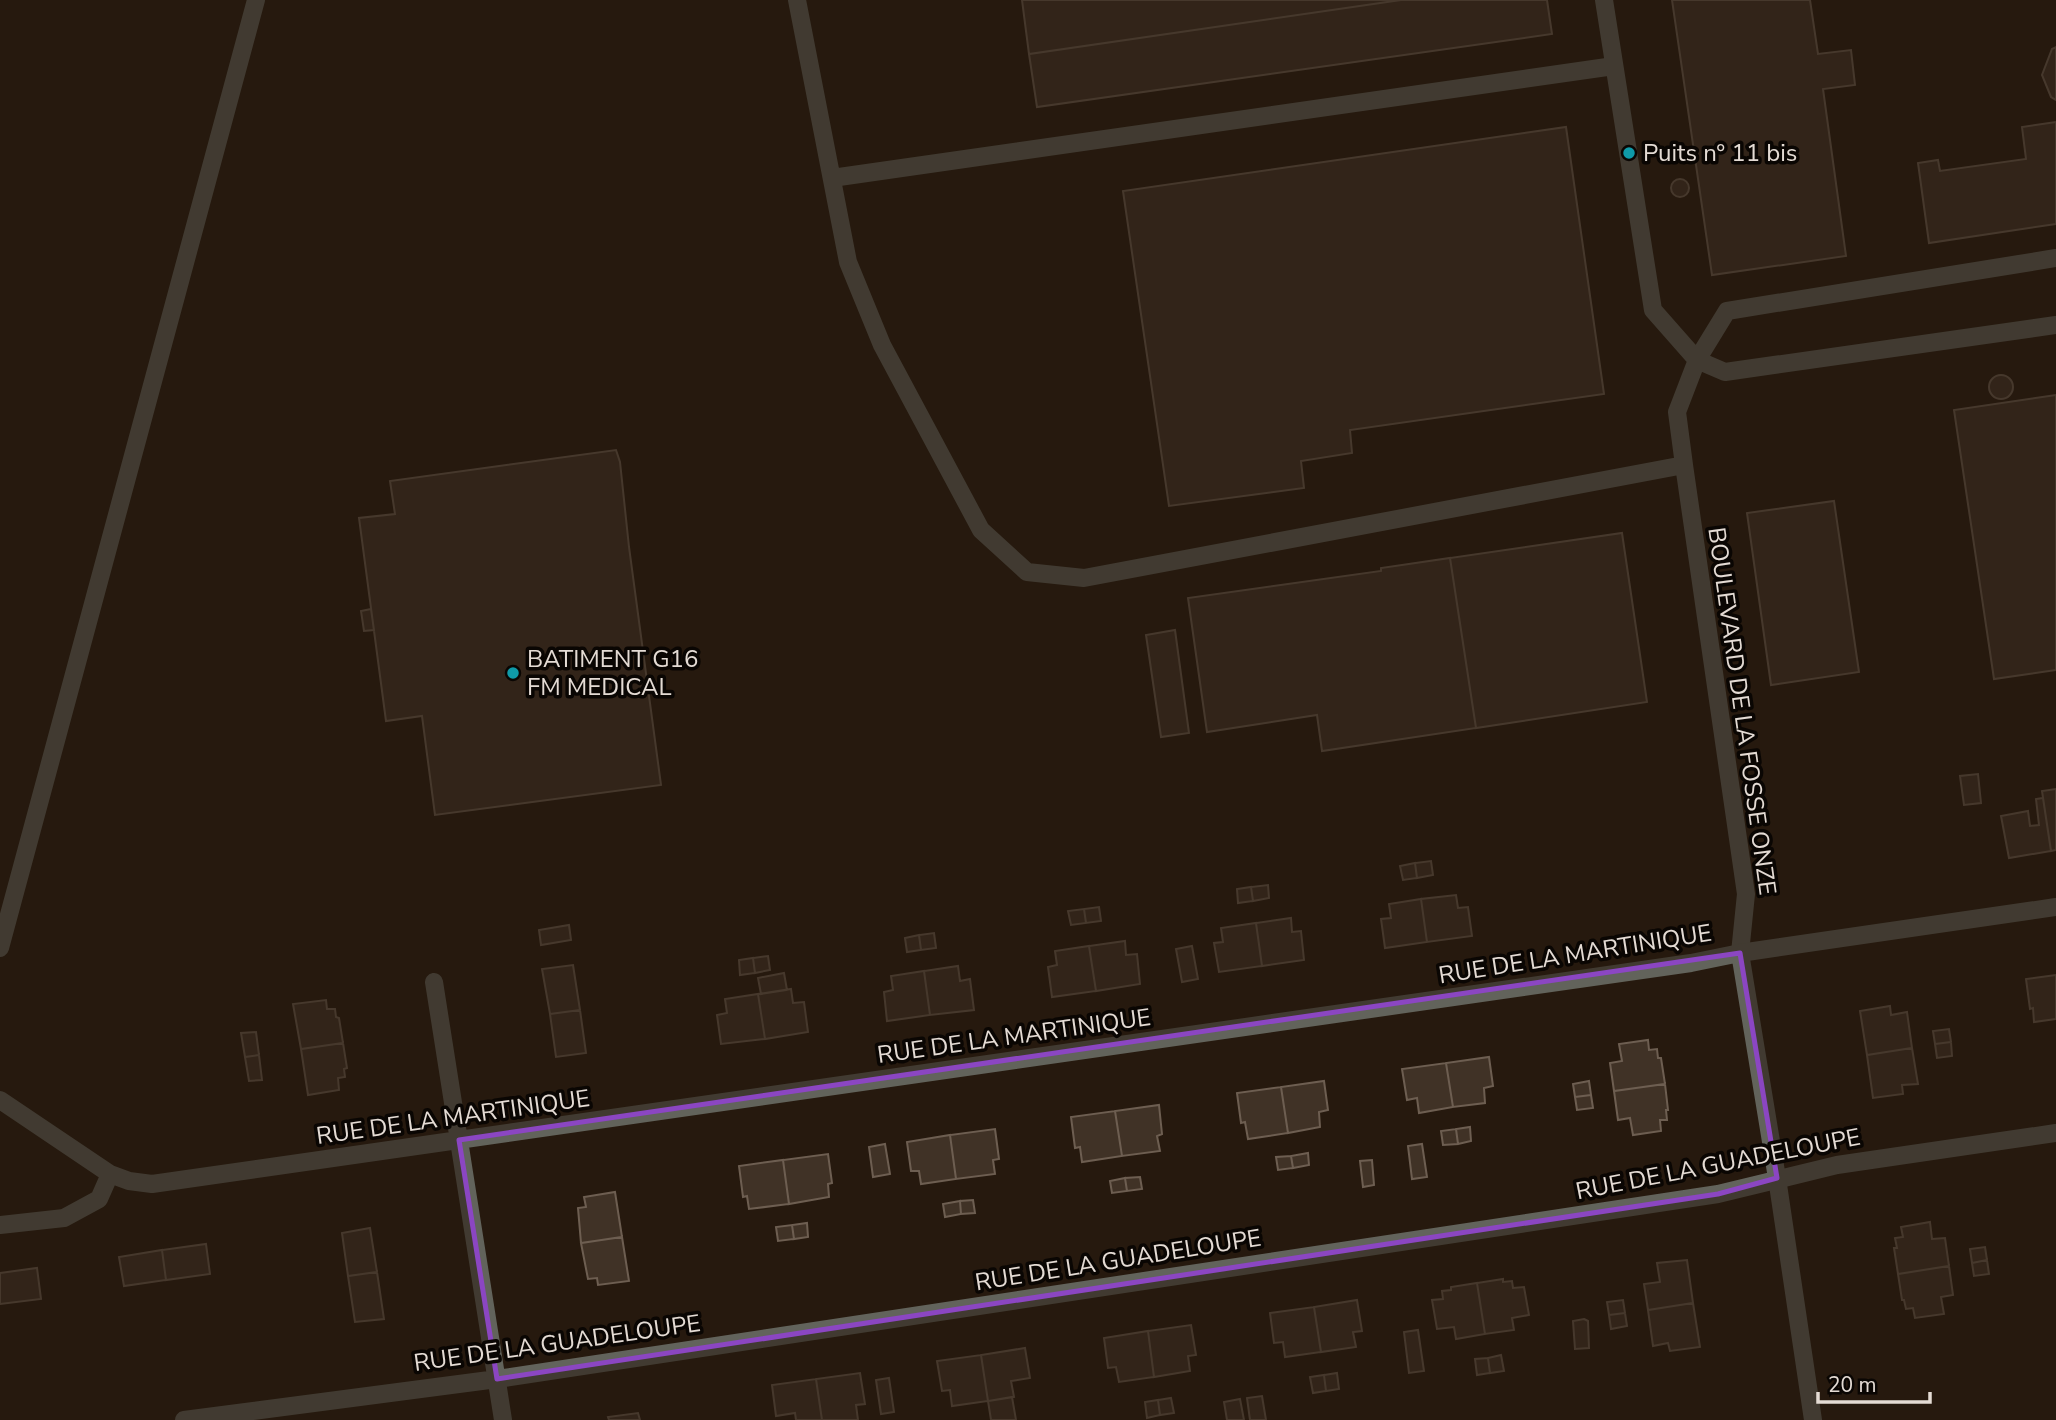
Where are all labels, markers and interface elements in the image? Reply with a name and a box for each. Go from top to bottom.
place label: Puits n° 11 bis [1643,137,1797,169]
marker: Puits n° 11 bis [1621,145,1637,161]
street label: BOULEVARD DE LA FOSSE ONZE [1700,525,1784,897]
place label: BATIMENT G16 FM MEDICAL [527,643,698,703]
marker: BATIMENT G16 FM MEDICAL [505,665,521,681]
street label: RUE DE LA MARTINIQUE [1436,917,1714,991]
street label: RUE DE LA MARTINIQUE [875,1001,1153,1071]
street label: RUE DE LA MARTINIQUE [314,1082,592,1152]
street label: RUE DE LA GUADELOUPE [1573,1121,1863,1207]
street label: RUE DE LA GUADELOUPE [973,1222,1263,1298]
street label: RUE DE LA GUADELOUPE [412,1307,702,1379]
scale bar [1818,1360,1930,1404]
text: 20 m [1828,1371,1877,1399]

